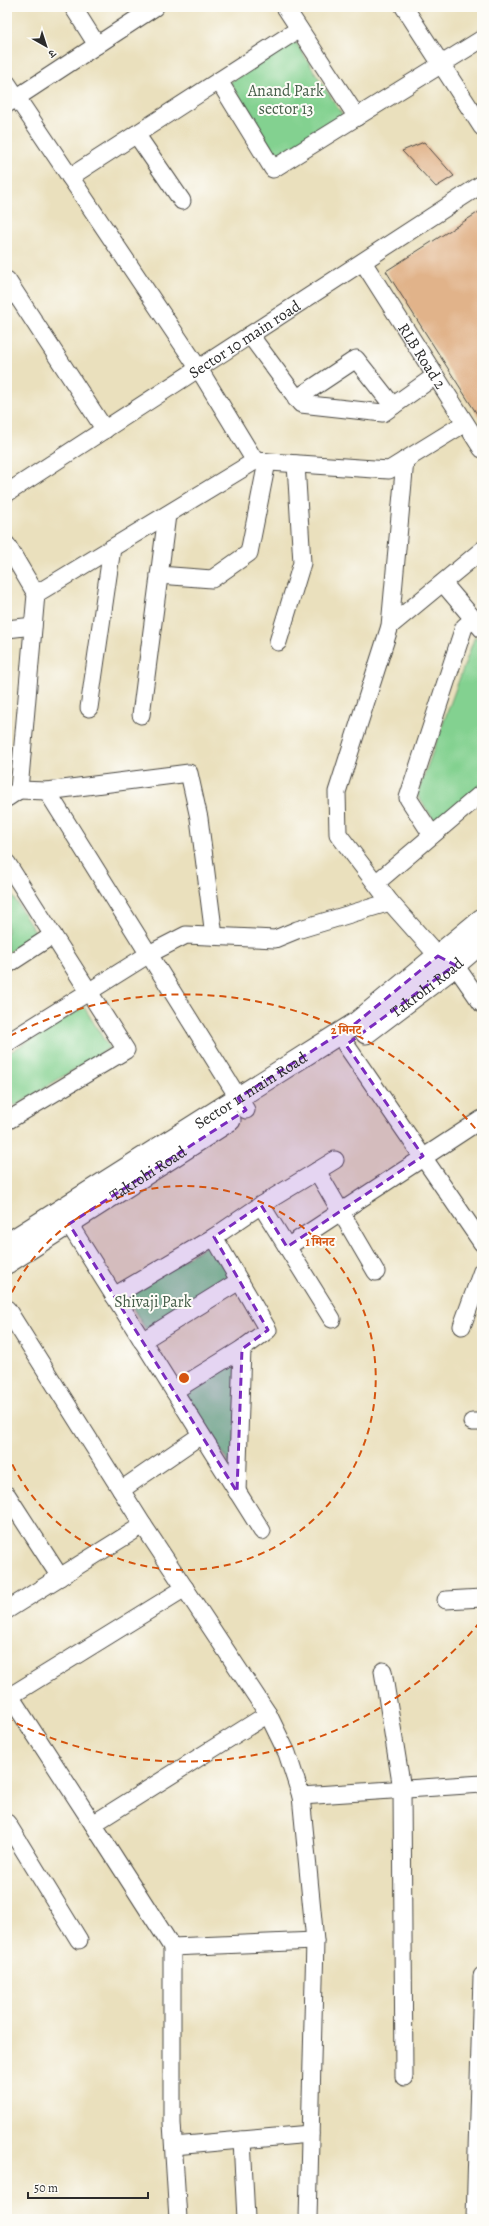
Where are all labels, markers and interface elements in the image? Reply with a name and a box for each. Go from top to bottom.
north arrow [26,26,66,66]
text: उ [44,45,60,62]
park label: Anand Park sector 13 [247,80,324,120]
street label: Sector 10 main road [185,295,305,384]
street label: RLB Road 2 [392,319,451,394]
street label: Takrohi Road [386,952,469,1023]
text: 2 मिनट [331,1022,363,1038]
street label: Sector 11 main Road [190,1047,312,1135]
street label: Takrohi Road [106,1141,191,1206]
text: 1 मिनट [305,1234,336,1250]
park label: Shivaji Park [114,1291,192,1313]
centre of rings [177,1371,191,1385]
scale bar [28,2174,148,2200]
text: 50 m [34,2180,58,2196]

